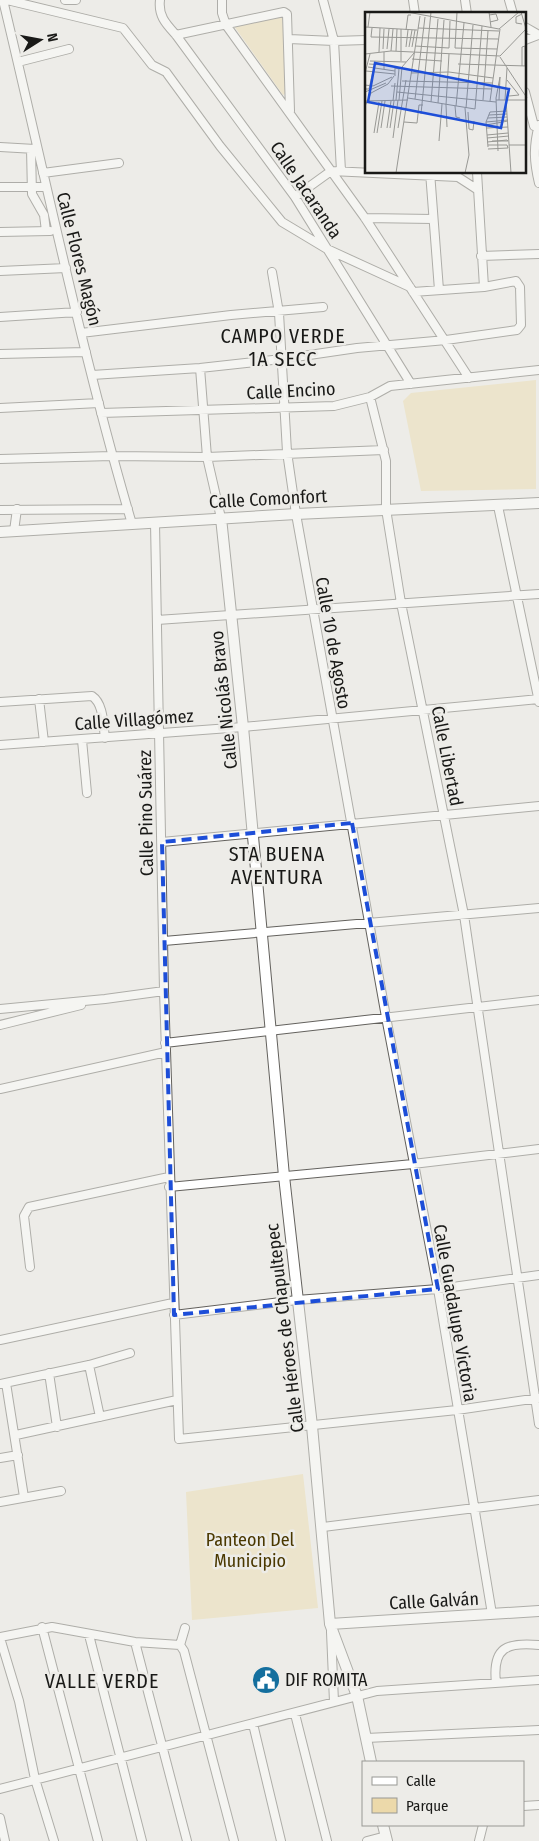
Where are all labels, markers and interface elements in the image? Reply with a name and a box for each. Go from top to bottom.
inset map [365,12,526,174]
north arrow [15,15,65,65]
text: N [43,32,61,43]
street label: Calle Jacaranda [265,137,347,243]
street label: Calle Flores Magón [52,190,106,328]
district label: CAMPO VERDE 1A SECC [220,324,346,371]
street label: Calle Encino [246,378,336,404]
street label: Calle Comonfort [208,485,328,513]
street label: Calle 10 de Agosto [311,575,355,711]
street label: Calle Nicolás Bravo [206,630,242,770]
street label: Calle Libertad [427,704,467,808]
street label: Calle Villagómez [74,705,194,735]
street label: Calle Pino Suárez [134,750,158,876]
district label: STA BUENA AVENTURA [229,842,325,889]
street label: Calle Héroes de Chapultepec [261,1222,309,1434]
street label: Calle Guadalupe Victoria [429,1222,481,1404]
park label: Panteon Del Municipio [206,1529,295,1572]
street label: Calle Galván [389,1588,479,1614]
public building icon: DIF ROMITA [251,1665,281,1695]
district label: VALLE VERDE [45,1669,159,1693]
place label: DIF ROMITA [285,1669,368,1691]
legend [362,1761,524,1826]
text: Calle [406,1772,436,1790]
text: Parque [406,1797,449,1815]

